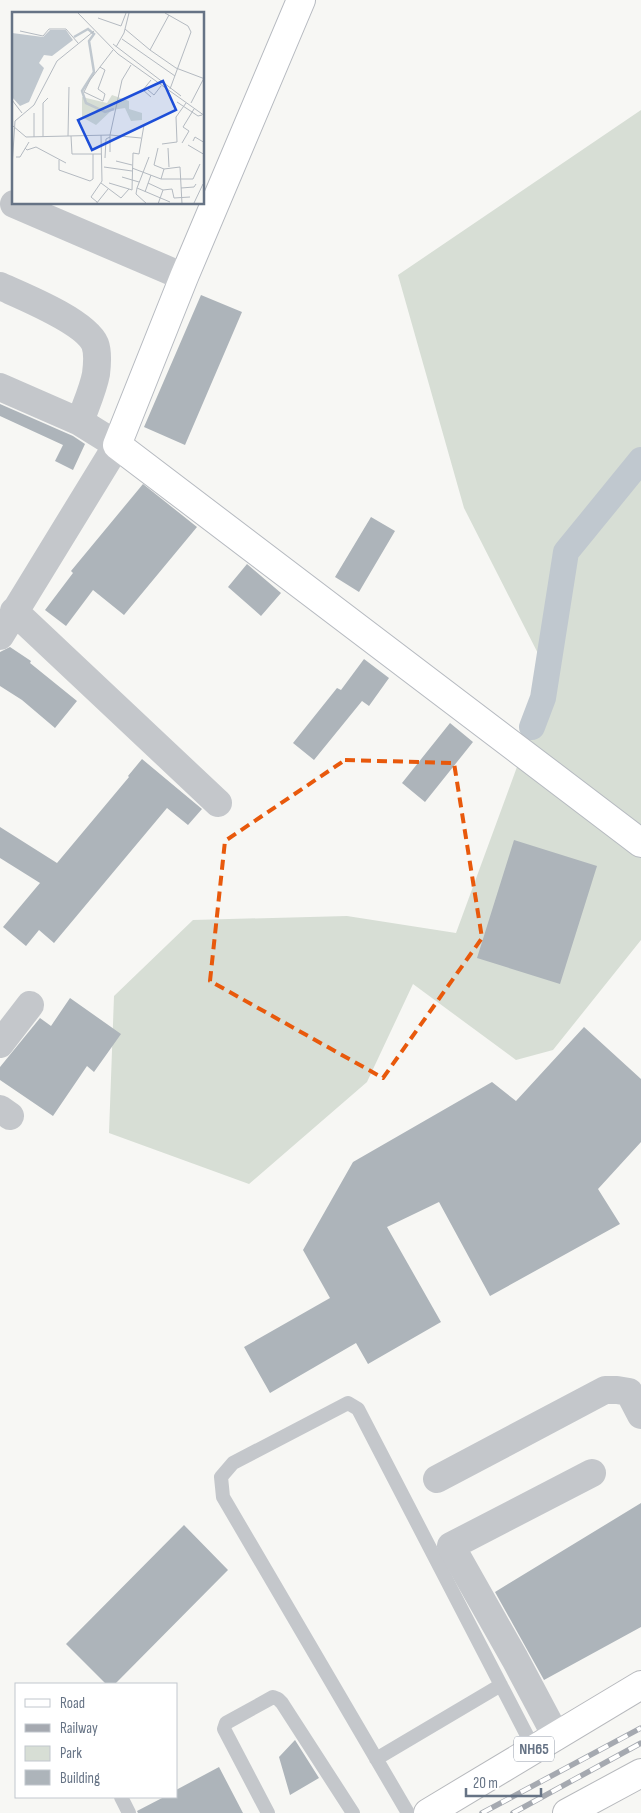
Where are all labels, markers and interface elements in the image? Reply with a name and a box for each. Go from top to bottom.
inset map [12,12,205,205]
legend [15,1683,178,1798]
text: Road [60,1694,85,1713]
text: Railway [60,1719,98,1738]
road number: NH65 [514,1736,554,1762]
text: Park [60,1744,82,1763]
scale bar [466,1766,541,1798]
text: Building [60,1769,100,1788]
text: 20 m [473,1774,498,1793]

